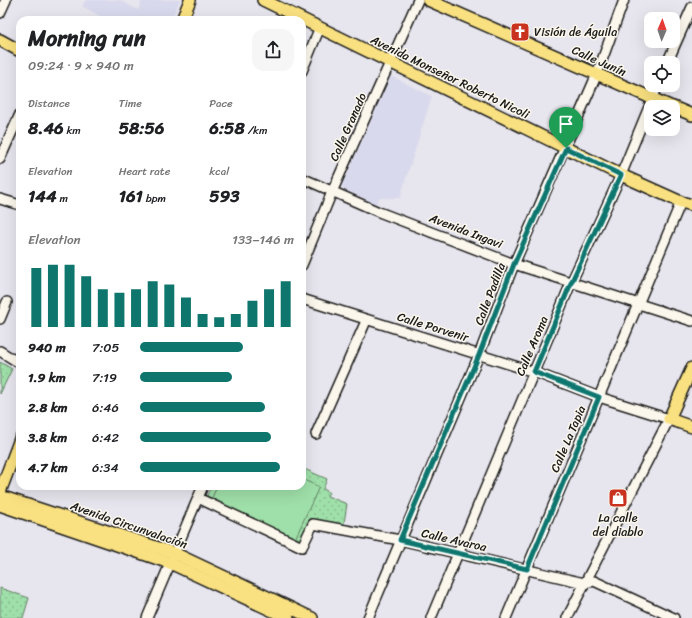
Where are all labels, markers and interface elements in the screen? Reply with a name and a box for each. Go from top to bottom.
north arrow [644,12,680,48]
map controls [644,12,680,136]
text: Morning run [28,19,146,58]
church icon: Visión de Águila [509,21,531,43]
place label: Visión de Águila [534,21,617,43]
street label: Avenida Monseñor Roberto Nicoli [366,28,534,125]
button: share [252,29,294,71]
street label: Calle Junín [568,39,630,83]
text: 09:24 · 9 × 940 m [28,54,134,77]
button: locate [644,56,680,92]
street label: Calle Granado [323,89,373,165]
text: Distance [28,94,70,113]
text: Time [119,94,142,113]
text: Pace [209,94,233,113]
button: layers [644,100,680,136]
pin [549,107,583,148]
text: 8.46 [28,113,64,143]
text: 58:56 [119,113,164,143]
text: 6:58 [209,113,245,143]
icon: arrive [555,113,577,135]
text: km [64,121,81,140]
text: /km [245,121,267,140]
text: Elevation [28,162,73,181]
text: Heart rate [119,162,170,181]
text: kcal [209,162,229,181]
text: 144 [28,181,57,211]
text: 161 [119,181,143,211]
text: 593 [209,181,240,211]
text: m [57,189,68,208]
text: bpm [143,189,166,208]
street label: Avenida Ingavi [425,207,507,255]
text: Elevation [28,228,81,251]
text: 133–146 m [232,228,294,251]
street label: Calle Padilla [468,259,512,328]
street label: Calle Porvenir [394,306,473,349]
street label: Calle Aroma [509,312,555,380]
text: 940 m [28,336,66,359]
text: 7:05 [92,336,120,359]
text: 1.9 km [28,366,66,389]
text: 7:19 [92,366,117,389]
text: 2.8 km [28,396,68,419]
text: 6:46 [92,396,119,419]
street label: Calle La Tapia [544,402,592,476]
text: 3.8 km [28,426,67,449]
text: 6:42 [92,426,119,449]
text: 4.7 km [28,456,68,479]
text: 6:34 [92,456,119,479]
shop icon: La calle del diablo [607,487,629,509]
street label: Avenida Circunvalación [67,494,191,556]
place label: La calle del diablo [593,507,643,543]
street label: Calle Avaroa [419,522,490,558]

